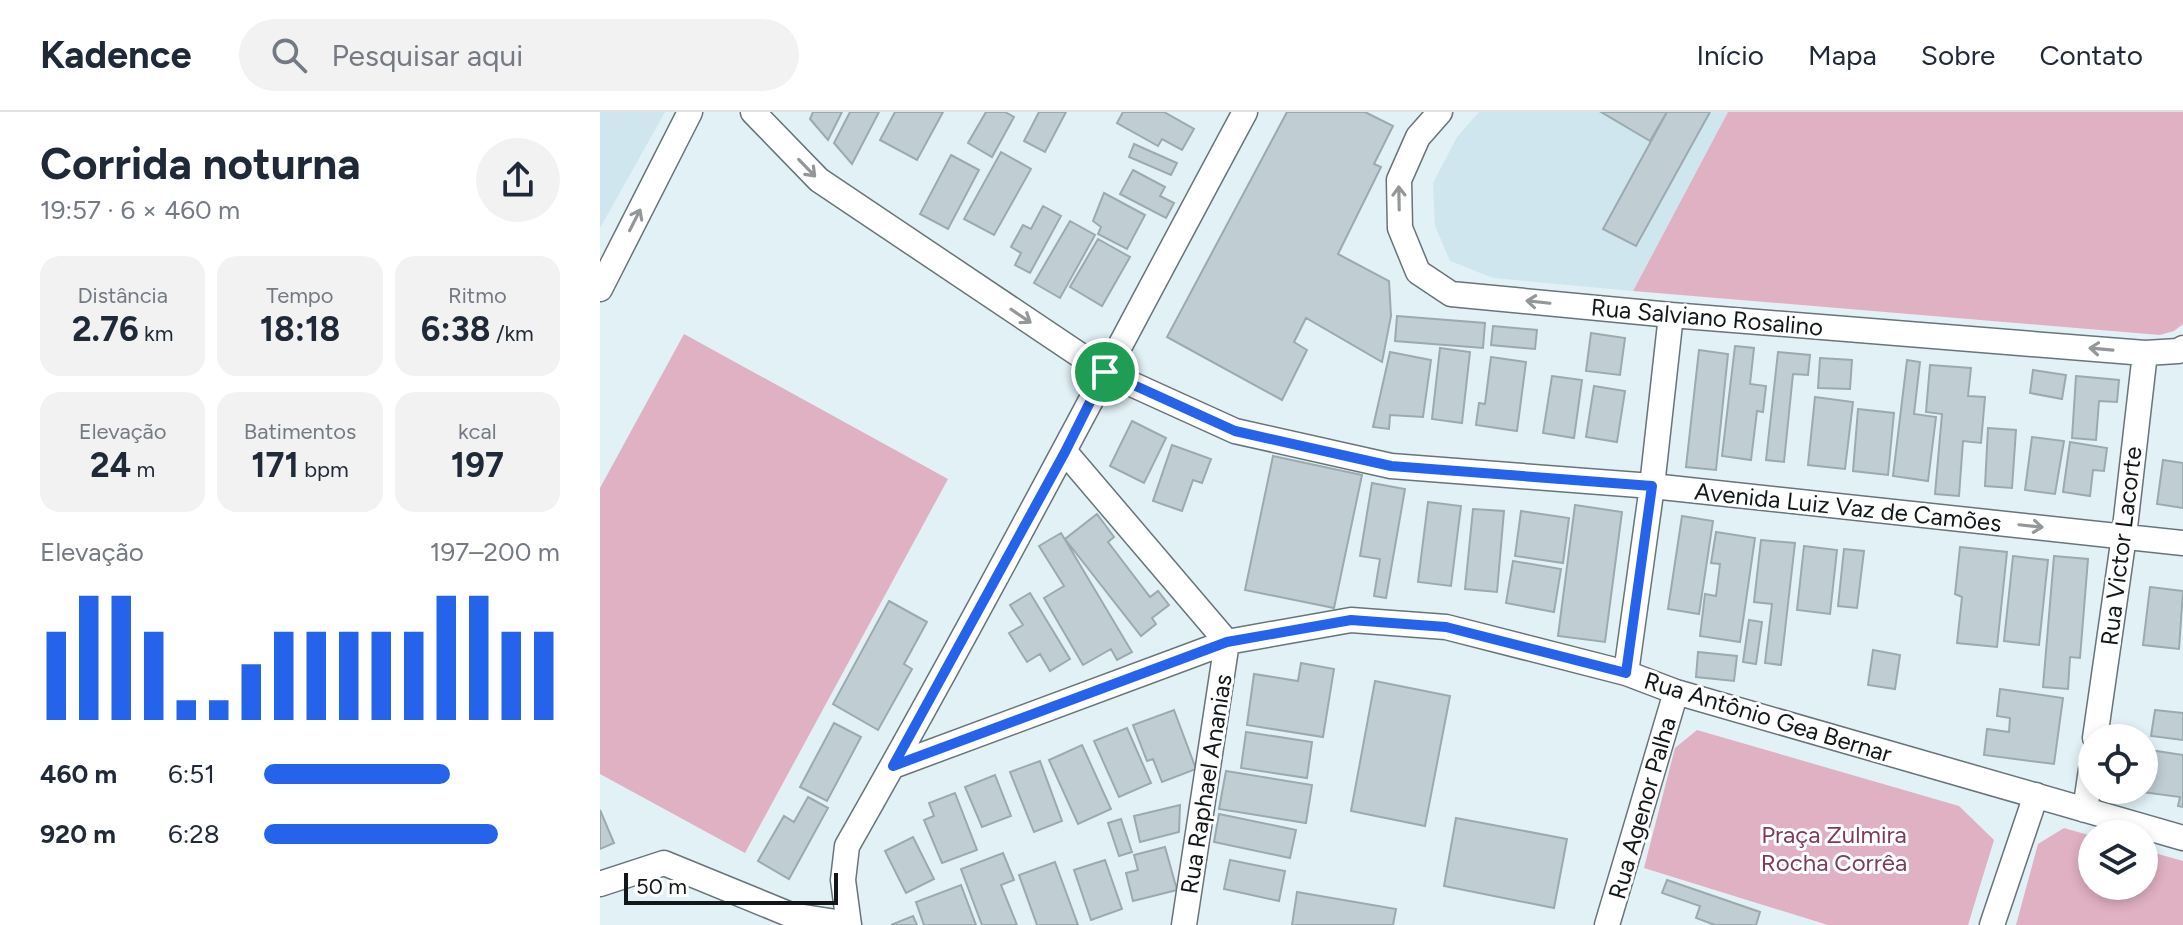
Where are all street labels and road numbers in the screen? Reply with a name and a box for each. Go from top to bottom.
street label: Rua Salviano Rosalino [1590,292,1824,342]
street label: Rua Victor Lacorte [2094,445,2148,647]
street label: Avenida Luiz Vaz de Camões [1693,476,2003,538]
street label: Rua Antônio Gea Bernar [1641,666,1895,768]
street label: Rua Raphael Ananias [1174,672,1238,896]
street label: Rua Agenor Palha [1602,714,1682,902]

